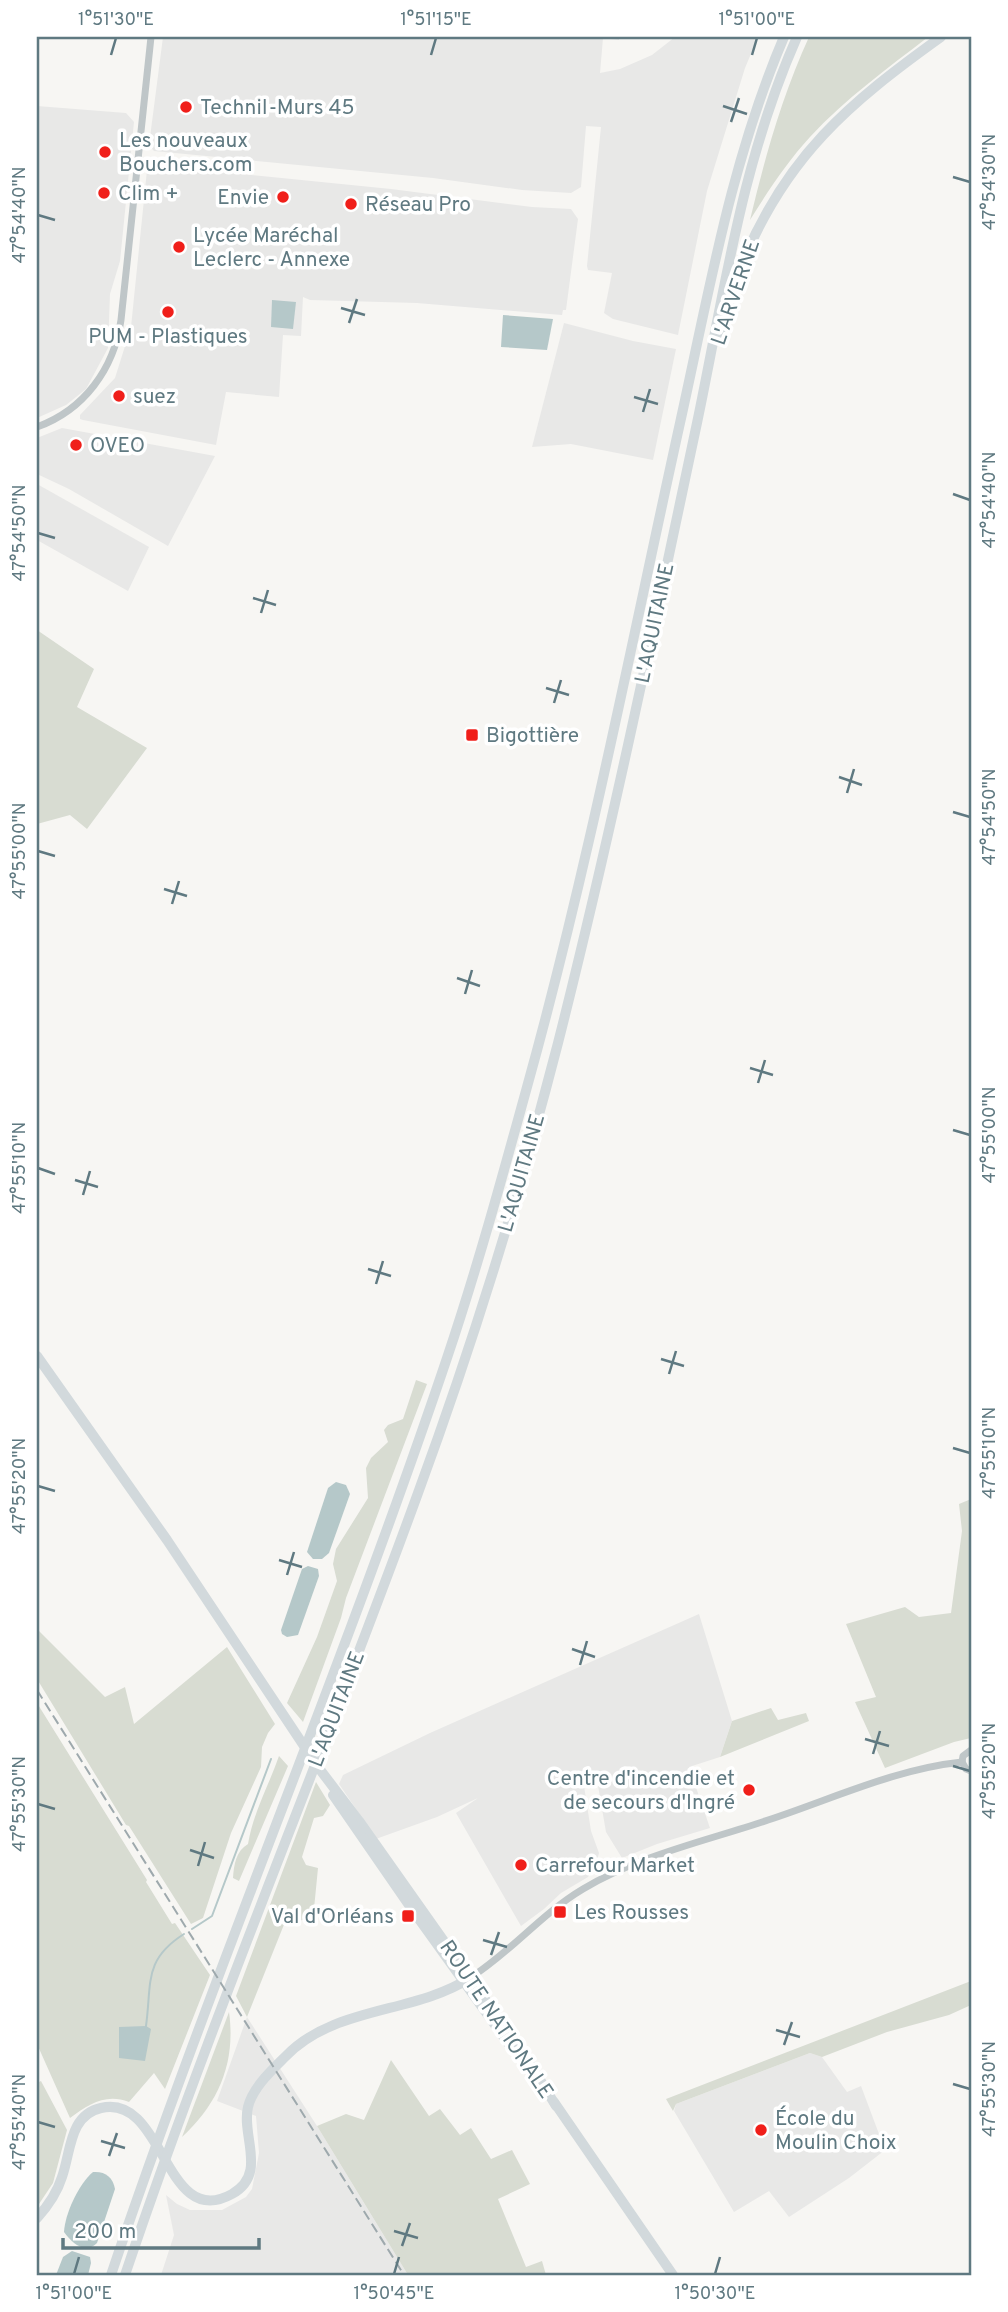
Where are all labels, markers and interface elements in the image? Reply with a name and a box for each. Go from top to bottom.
text: 1°51'30"E [78,9,154,32]
text: 1°51'15"E [400,9,472,32]
text: 1°51'00"E [719,9,795,32]
place label: TechniI-Murs 45 [200,95,355,122]
marker: TechniI-Murs 45 [178,99,194,115]
place label: Les nouveaux Bouchers.com [119,128,252,179]
text: 47°54'30"N [979,134,1002,230]
marker: Les nouveaux Bouchers.com [97,144,113,160]
text: 47°54'40"N [9,166,32,264]
place label: Clim + [118,181,179,208]
marker: Clim + [96,185,112,201]
place label: Envie [217,185,269,212]
marker: Envie [275,189,291,205]
place label: Réseau Pro [365,192,471,219]
marker: Réseau Pro [343,196,359,212]
place label: Lycée Maréchal Leclerc - Annexe [193,223,350,274]
street label: L'ARVERNE [706,236,767,349]
marker: Lycée Maréchal Leclerc - Annexe [171,239,187,255]
marker: PUM - Plastiques [160,304,176,320]
place label: PUM - Plastiques [88,324,248,351]
place label: suez [133,384,176,411]
marker: suez [111,388,127,404]
place label: OVEO [90,433,145,460]
marker: OVEO [68,437,84,453]
text: 47°54'40"N [979,451,1002,549]
text: 47°54'50"N [9,484,32,582]
street label: L'AQUITAINE [630,561,681,686]
place label: Bigottière [486,723,579,750]
marker: Bigottière [464,727,480,743]
text: 47°54'50"N [979,768,1002,866]
text: 47°55'00"N [9,803,32,899]
text: 47°55'00"N [979,1087,1002,1183]
street label: L'AQUITAINE [493,1111,552,1236]
text: 47°55'10"N [9,1122,32,1214]
text: 47°55'10"N [979,1407,1002,1499]
text: 47°55'20"N [9,1438,32,1534]
street label: L'AQUITAINE [303,1648,372,1771]
text: 47°55'20"N [979,1723,1002,1819]
text: 47°55'30"N [9,1756,32,1852]
place label: Centre d'incendie et de secours d'Ingré [547,1766,735,1817]
marker: Centre d'incendie et de secours d'Ingré [741,1782,757,1798]
place label: Carrefour Market [535,1853,695,1880]
marker: Carrefour Market [513,1857,529,1873]
place label: Les Rousses [574,1900,689,1927]
place label: Val d'Orléans [271,1904,394,1931]
marker: Les Rousses [552,1904,568,1920]
marker: Val d'Orléans [400,1908,416,1924]
street label: ROUTE NATIONALE [433,1935,559,2104]
text: 47°55'30"N [979,2041,1002,2137]
text: 47°55'40"N [9,2074,32,2170]
place label: École du Moulin Choix [775,2105,897,2157]
marker: École du Moulin Choix [753,2122,769,2138]
scale bar [63,2207,259,2251]
text: 200 m [74,2219,136,2246]
text: 1°51'00"E [36,2283,112,2306]
text: 1°50'45"E [353,2283,435,2306]
text: 1°50'30"E [675,2283,755,2306]

